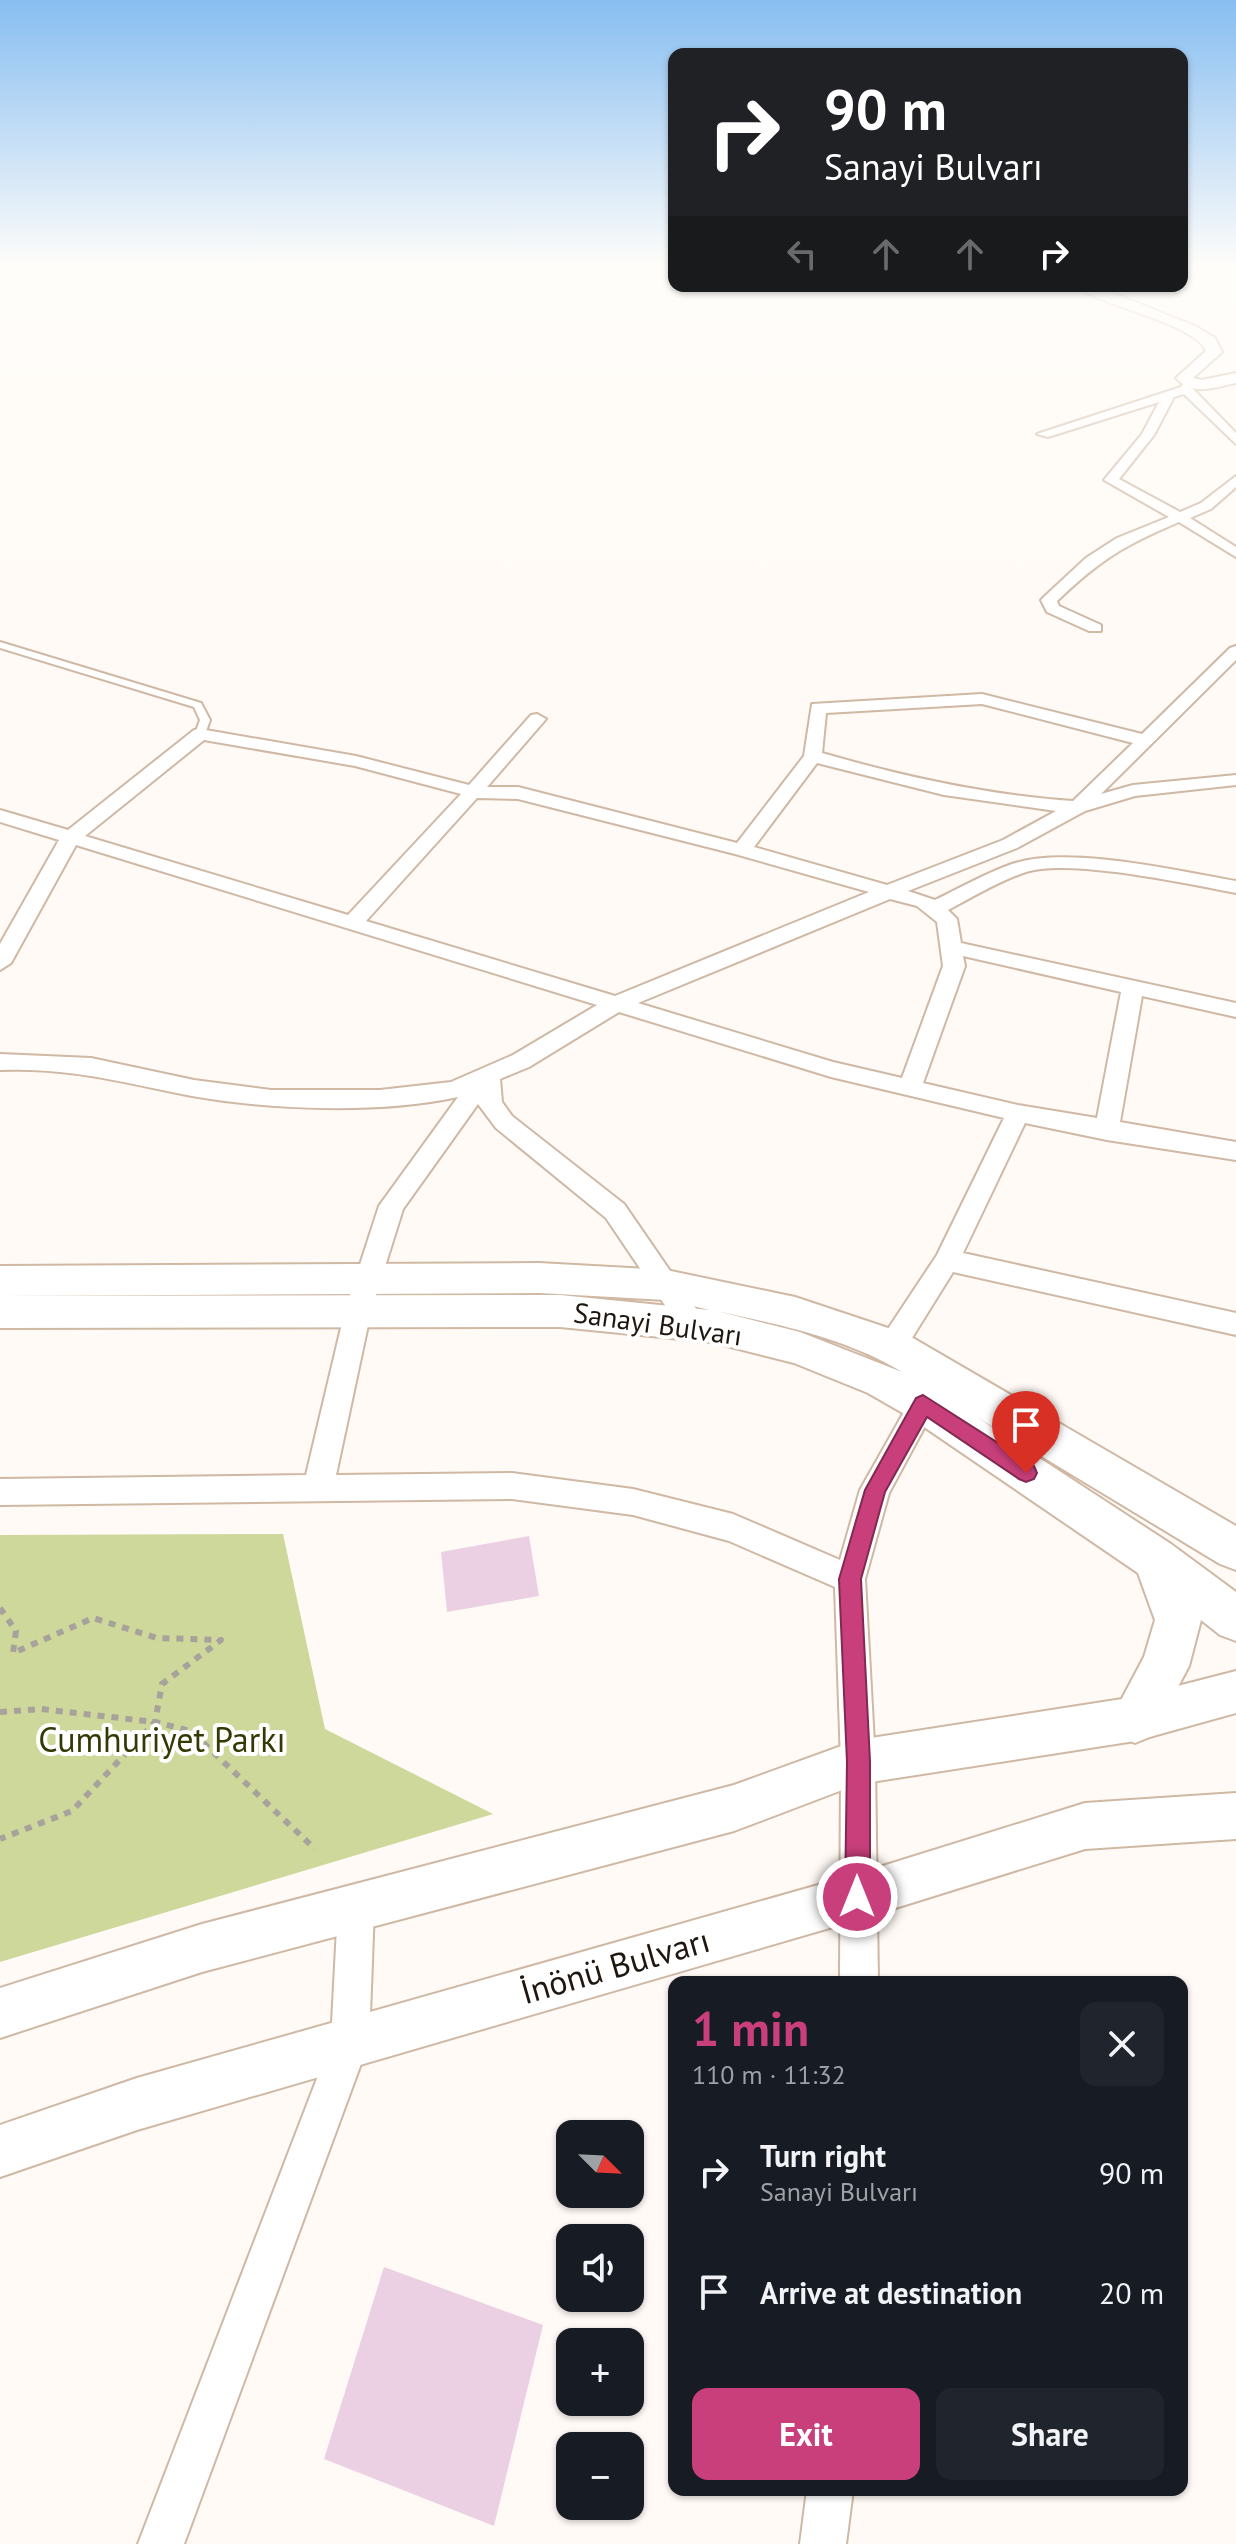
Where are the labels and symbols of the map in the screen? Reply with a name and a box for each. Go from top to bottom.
street label: Sanayi Bulvarı [571,1293,745,1354]
pin [992,1391,1060,1473]
park label: Cumhuriyet Parkı [38,1717,286,1761]
position arrow [815,1855,899,1939]
street label: İnönü Bulvarı [515,1917,714,2013]
north arrow [556,2120,644,2208]

